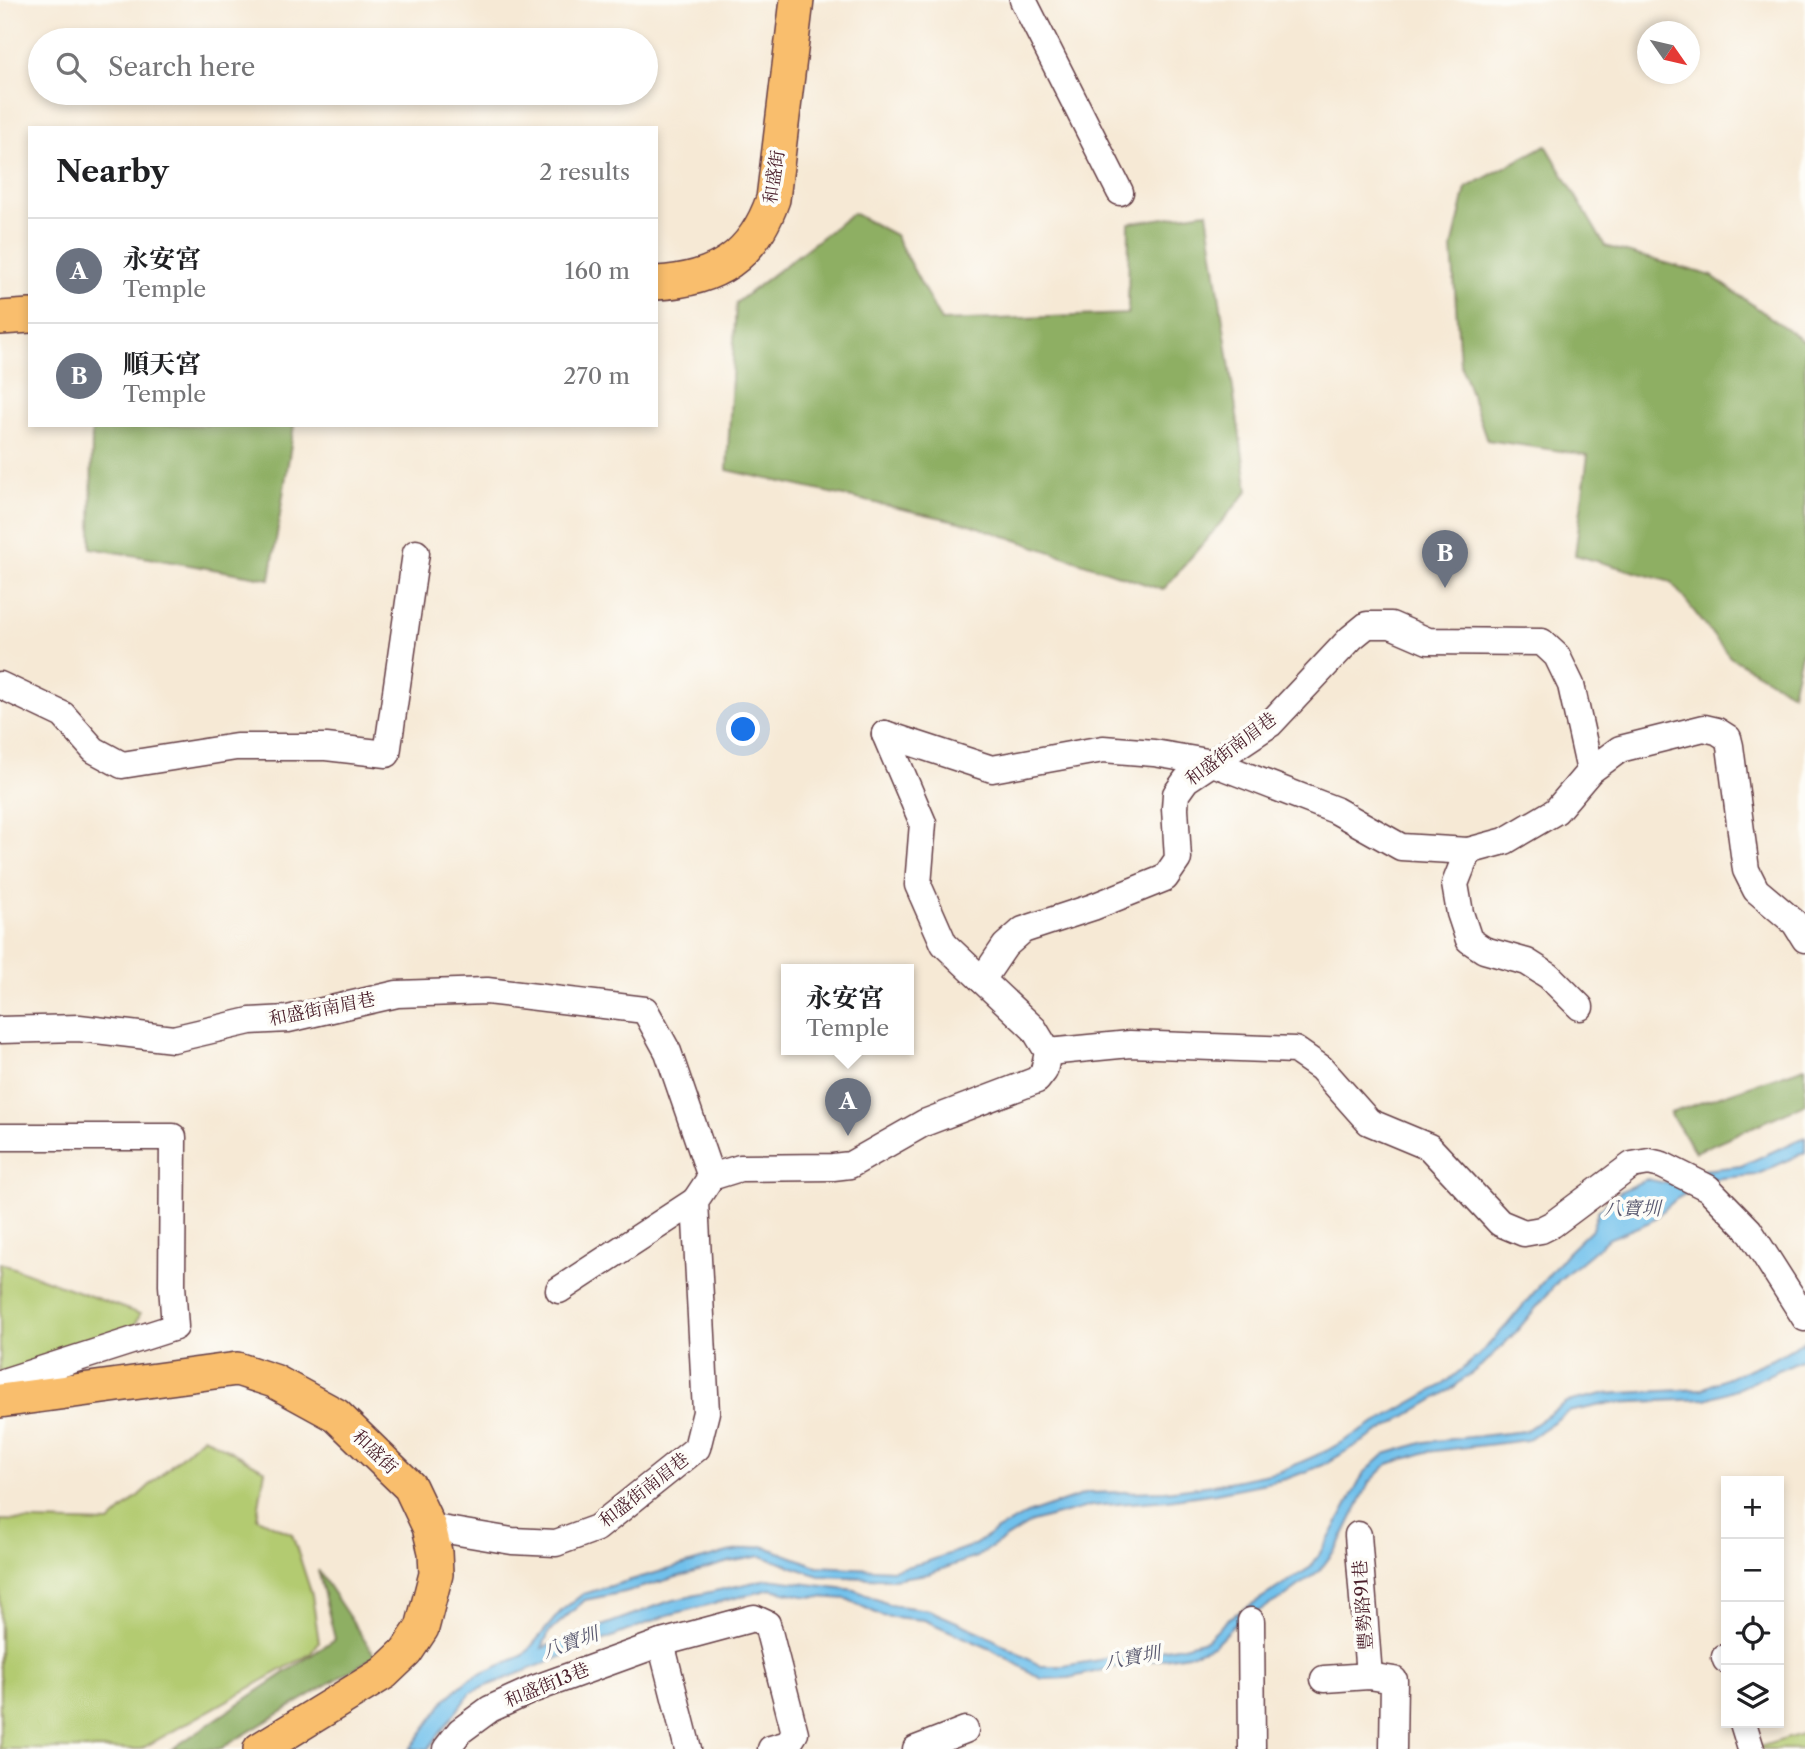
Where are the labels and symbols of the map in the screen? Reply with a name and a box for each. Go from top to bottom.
north arrow [1637,21,1700,84]
street label: 和盛街 [759,149,789,205]
pin: B [1422,530,1468,588]
street label: 和盛街南眉巷 [1181,708,1281,790]
your location [726,712,760,746]
street label: 和盛街南眉巷 [267,988,377,1030]
pin: A [825,1078,871,1136]
water label: 八寶圳 [1603,1197,1663,1220]
street label: 和盛街 [348,1425,402,1479]
street label: 和盛街南眉巷 [595,1448,693,1532]
street label: 豐勢路91巷 [1349,1559,1377,1651]
water label: 八寶圳 [539,1621,604,1663]
water label: 八寶圳 [1102,1641,1165,1674]
street label: 和盛街13巷 [501,1658,593,1712]

